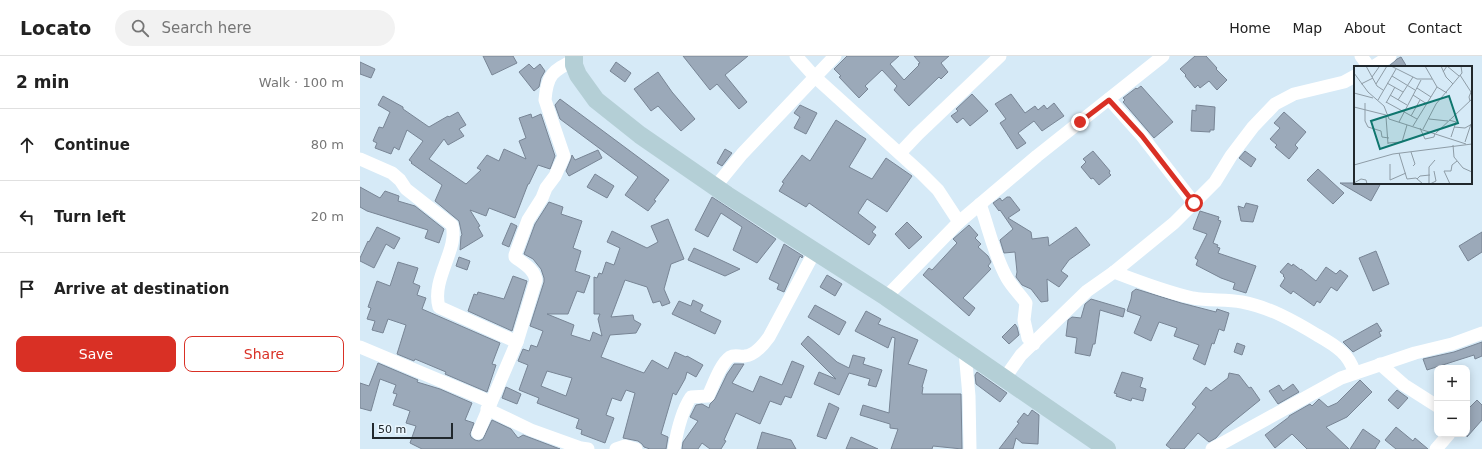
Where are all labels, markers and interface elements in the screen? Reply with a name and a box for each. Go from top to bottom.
search box [115,10,395,46]
text: Locato [20,17,91,39]
icon: search [129,17,151,39]
text: Search here [161,19,252,37]
text: Home [1229,20,1271,36]
text: Map [1293,20,1322,36]
text: About [1344,20,1386,36]
text: Contact [1408,20,1462,36]
inset map [1354,66,1472,184]
text: 2 min [16,72,69,92]
text: Walk · 100 m [259,75,344,90]
route end [1071,113,1089,131]
icon: ahead [16,134,38,156]
text: Continue [54,136,130,154]
text: 80 m [311,137,344,152]
route start [1185,194,1203,212]
icon: left [16,206,38,228]
text: Turn left [54,208,126,226]
text: 20 m [311,209,344,224]
icon: arrive [16,278,38,300]
text: Arrive at destination [54,280,229,298]
button: Save [16,336,176,372]
button: Share [184,336,344,372]
map controls [1434,365,1470,437]
button: + [1434,365,1470,401]
button: − [1434,401,1470,437]
scale bar [372,421,453,440]
text: 50 m [378,423,406,436]

